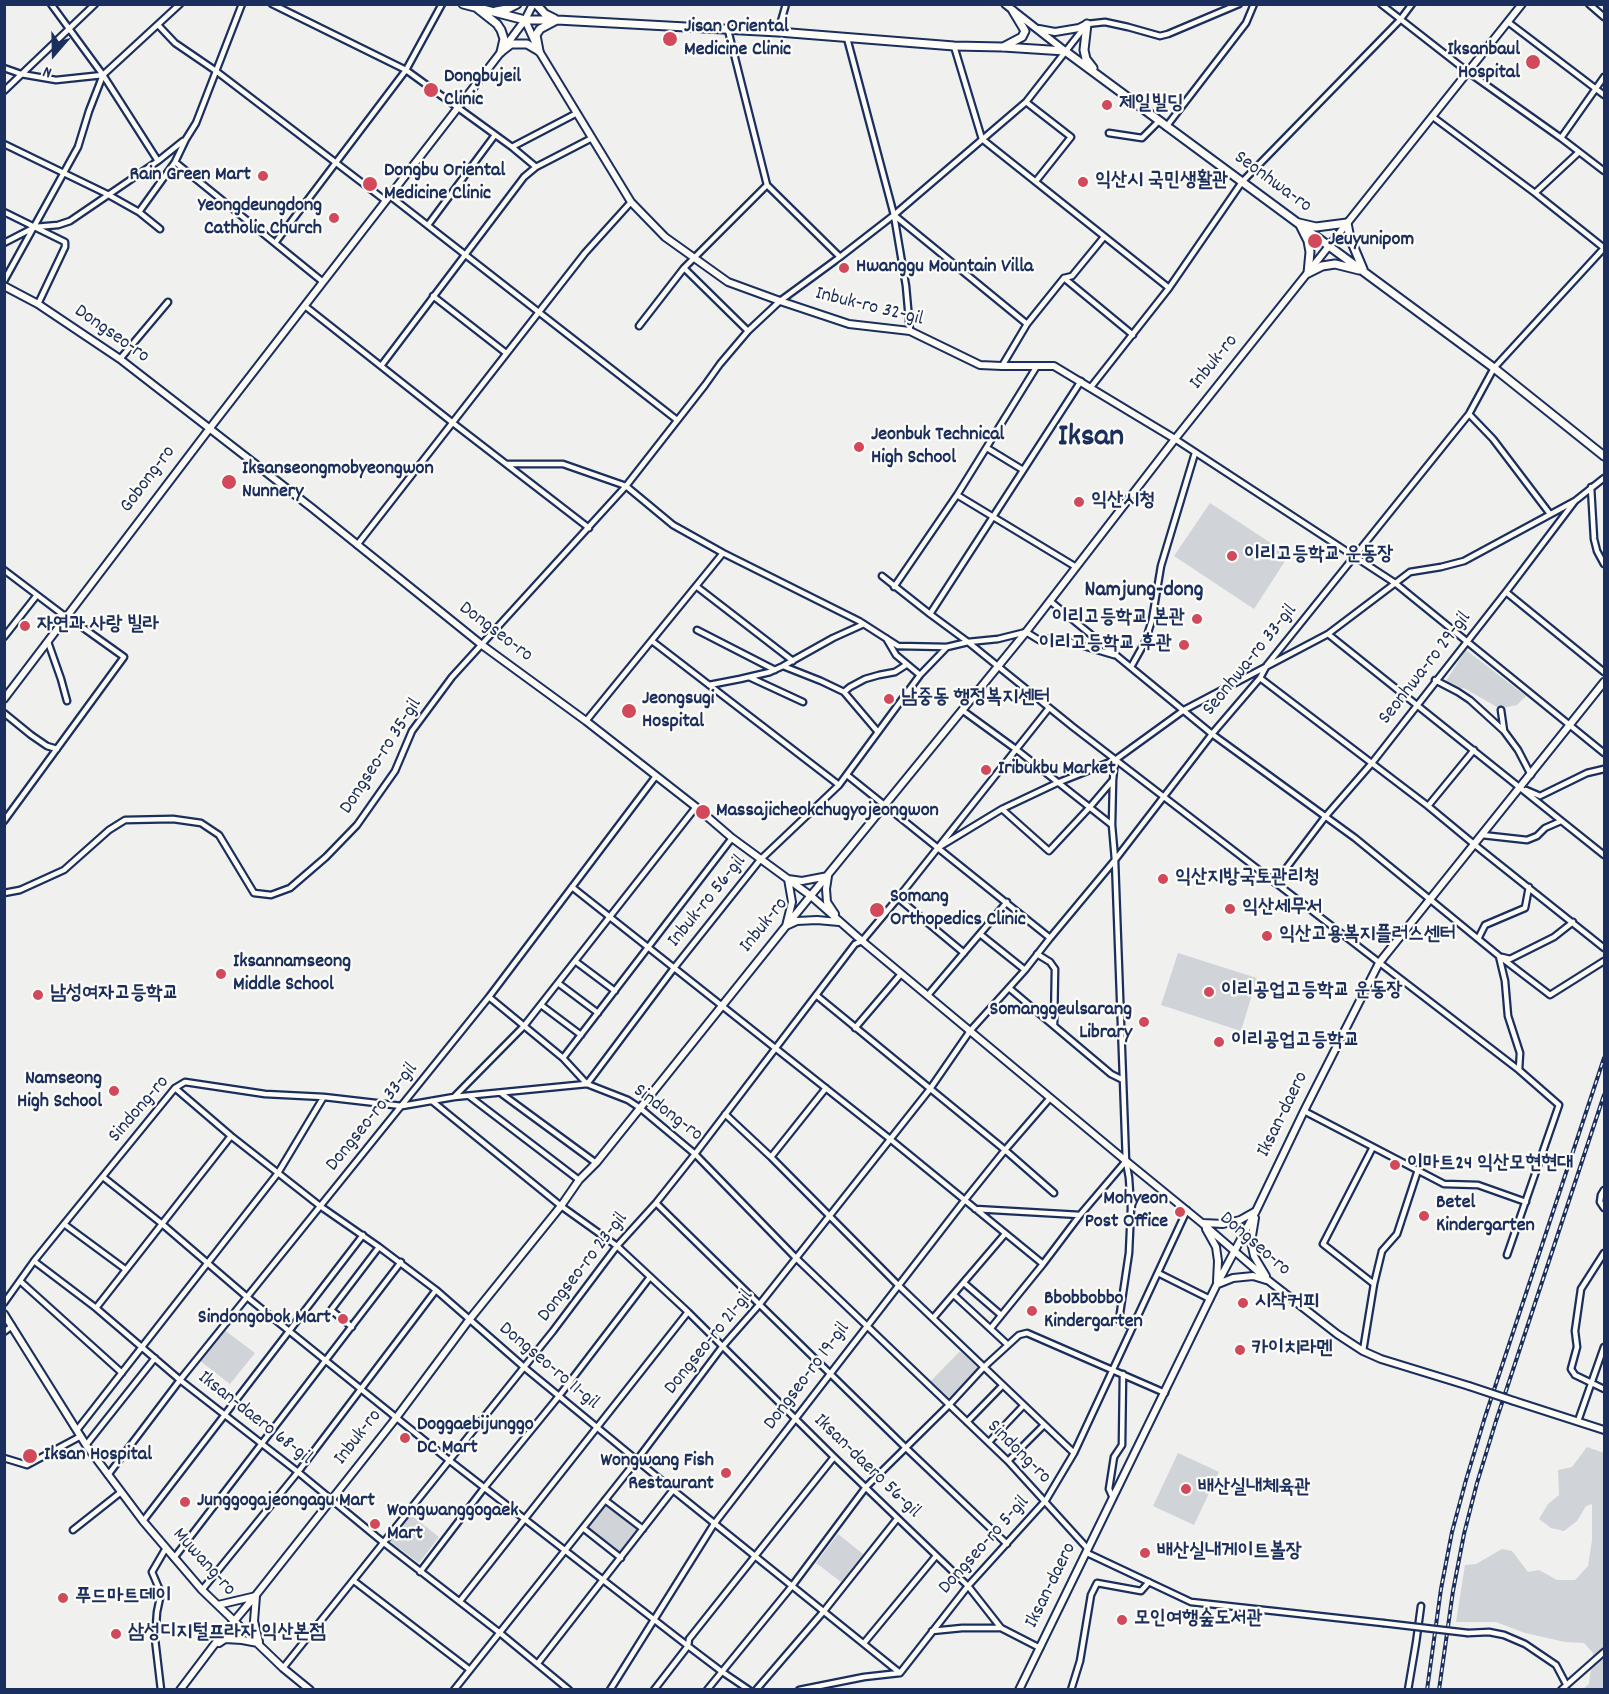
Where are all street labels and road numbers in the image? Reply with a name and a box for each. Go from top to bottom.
street label: Seonhwa-ro [1228,147,1316,219]
street label: Inbuk-ro 32-gil [813,283,925,333]
street label: Dongseo-ro [69,300,153,370]
street label: Inbuk-ro [1186,331,1244,395]
street label: Gobong-ro [116,442,182,518]
street label: Dongseo-ro [453,597,537,669]
street label: Seonhwa-ro 33-gil [1199,600,1303,722]
street label: Seonhwa-ro 29-gil [1374,608,1478,730]
street label: Dongseo-ro 35-gil [336,695,428,819]
street label: Inbuk-ro 56-gil [664,851,752,953]
street label: Inbuk-ro [736,894,794,958]
street label: Dongseo-ro 33-gil [322,1059,424,1177]
street label: Iksan-daero [1253,1068,1315,1162]
street label: Sindong-ro [104,1072,176,1148]
street label: Sindong-ro [627,1080,707,1148]
street label: Dongseo-ro 23-gil [534,1208,634,1328]
street label: Dongseo-ro [1213,1208,1295,1282]
street label: Dongseo-ro 21-gil [660,1286,760,1400]
street label: Dongseo-ro 11-gil [493,1318,603,1416]
street label: Dongseo-ro 19-gil [760,1318,856,1436]
street label: Iksan-daero 68-gil [192,1367,316,1471]
street label: Inbuk-ro [330,1405,388,1471]
street label: Iksan-daero 56-gil [807,1410,925,1524]
street label: Sindong-ro [981,1416,1055,1490]
street label: Dongseo-ro 5-gil [934,1492,1036,1600]
street label: Muwang-ro [166,1524,240,1602]
street label: Iksan-daero [1021,1539,1083,1633]

